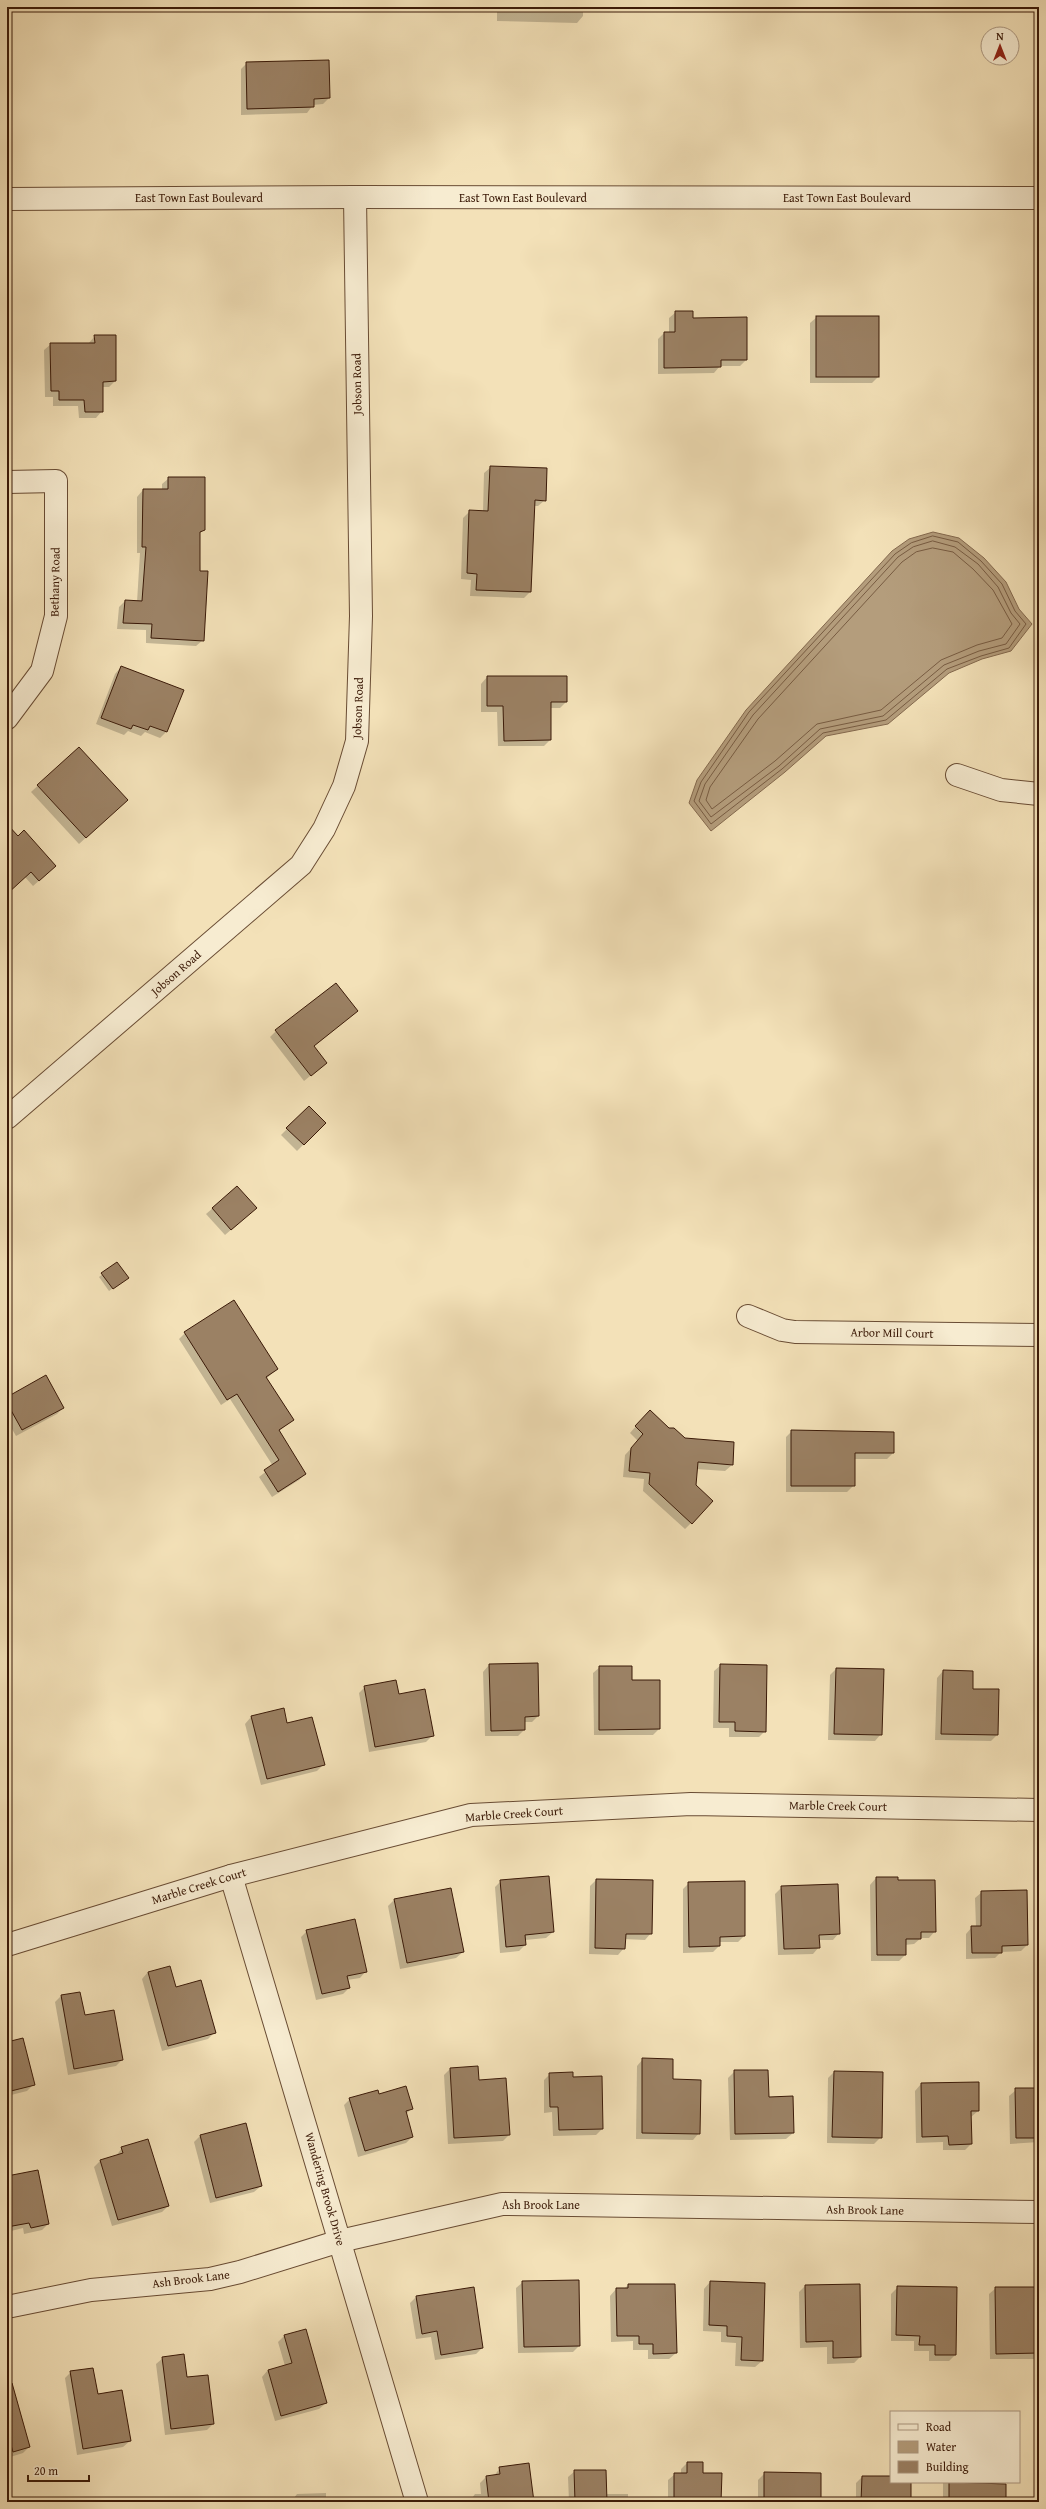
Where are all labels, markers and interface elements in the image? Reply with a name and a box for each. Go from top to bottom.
north arrow [980,26,1020,66]
text: N [996,28,1004,44]
street label: East Town East Boulevard [135,189,264,206]
street label: East Town East Boulevard [459,189,588,206]
street label: East Town East Boulevard [783,189,912,206]
street label: Jobson Road [347,353,366,417]
street label: Bethany Road [45,546,64,617]
street label: Jobson Road [348,676,367,741]
street label: Jobson Road [145,946,205,1001]
street label: Arbor Mill Court [850,1323,934,1342]
street label: Marble Creek Court [789,1796,888,1815]
street label: Marble Creek Court [465,1802,564,1825]
street label: Marble Creek Court [150,1863,249,1908]
street label: Wandering Brook Drive [301,2130,350,2248]
street label: Ash Brook Lane [502,2196,580,2213]
street label: Ash Brook Lane [826,2200,904,2219]
street label: Ash Brook Lane [151,2265,231,2292]
legend [890,2411,1020,2483]
text: Road [926,2418,952,2435]
text: Water [926,2438,956,2455]
scale bar [28,2457,89,2483]
text: Building [926,2458,969,2475]
text: 20 m [34,2462,58,2479]

